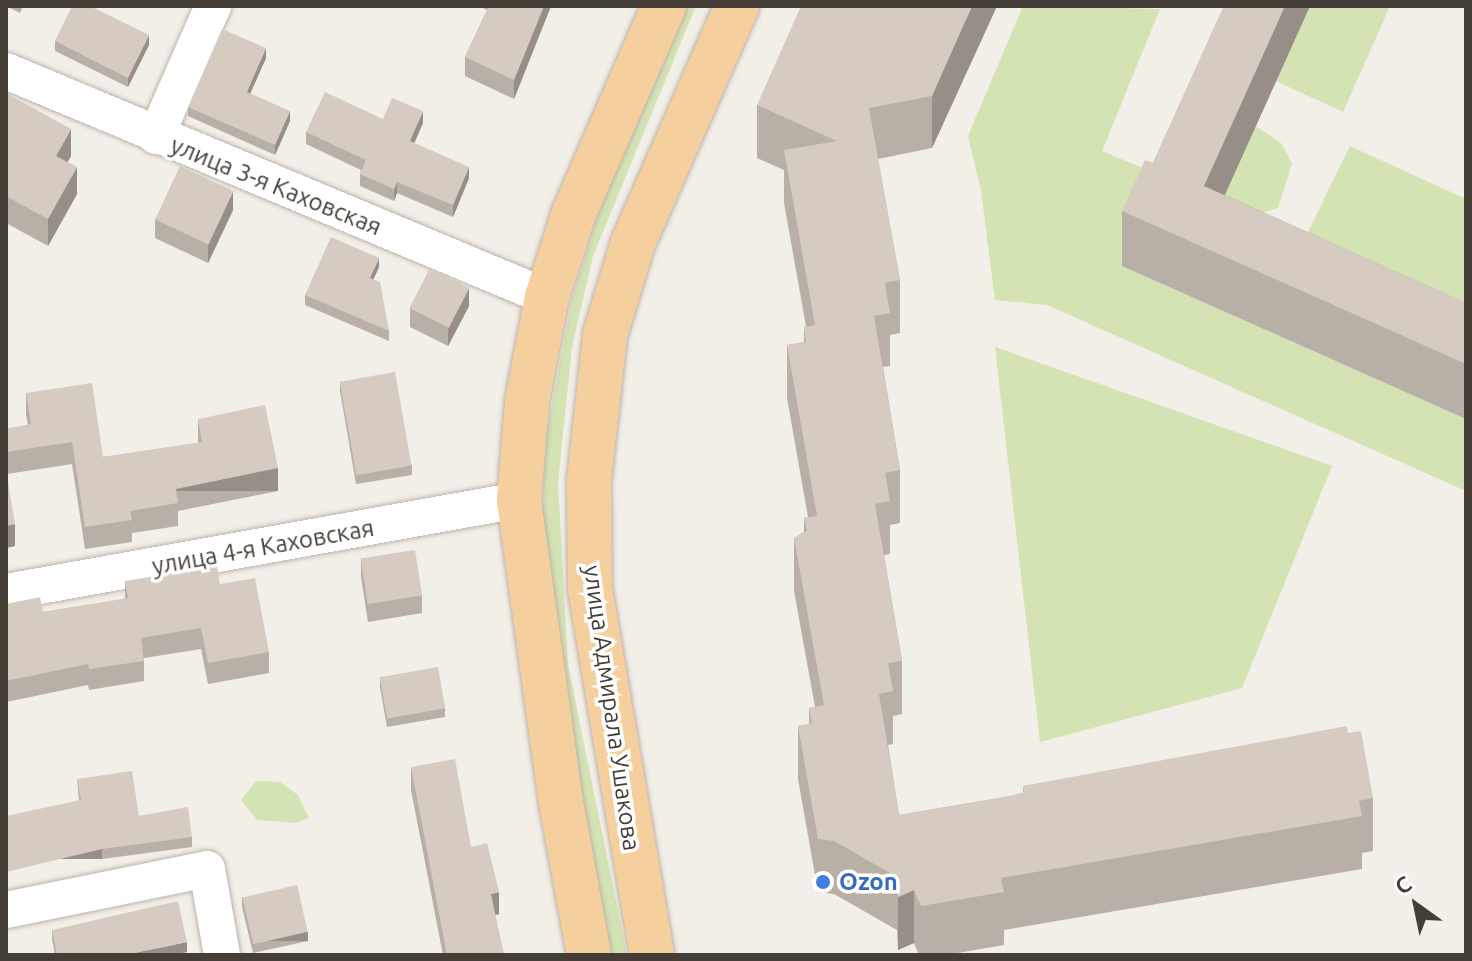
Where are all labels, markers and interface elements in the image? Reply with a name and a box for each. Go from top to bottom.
street label: улица 3-я Каховская [166,131,386,241]
street label: улица 4-я Каховская [150,513,376,581]
street label: улица Адмирала Ушакова [578,563,646,853]
north arrow [1376,865,1456,945]
place label: Ozon [839,868,898,896]
text: С [1390,870,1415,899]
marker: Ozon [814,873,832,891]

